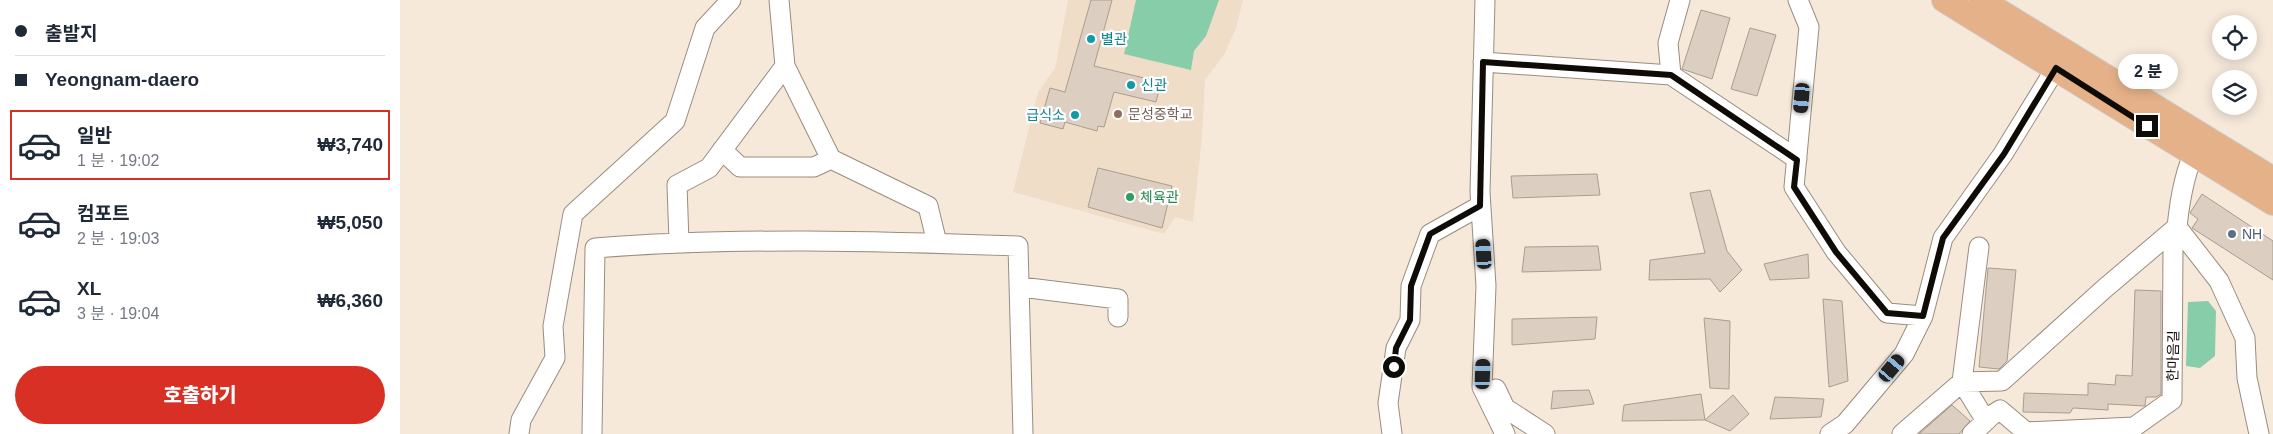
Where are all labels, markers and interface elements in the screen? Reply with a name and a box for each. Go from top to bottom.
map controls [2212,15,2257,115]
button: locate [2212,15,2257,60]
text: 출발지 [45,23,97,44]
place label: 별관 [1101,31,1127,47]
marker: 별관 [1085,33,1097,45]
callout: 2 분 [2117,54,2177,88]
text: 2 분 [2134,63,2162,80]
text: Yeongnam-daero [45,69,199,90]
button: layers [2212,70,2257,115]
place label: 신관 [1141,77,1167,93]
marker: 신관 [1125,79,1137,91]
car [1793,82,1810,114]
place label: 문성중학교 [1128,106,1193,122]
place label: 급식소 [1026,107,1065,123]
marker: 문성중학교 [1112,108,1124,120]
marker: 급식소 [1069,109,1081,121]
route end [2136,115,2158,137]
icon: car [17,123,62,168]
text: 일반 [77,125,112,146]
text: ₩3,740 [318,134,383,155]
text: 1 분 · 19:02 [77,152,159,169]
place label: 체육관 [1140,189,1179,205]
marker: 체육관 [1124,191,1136,203]
icon: car [17,201,62,246]
text: 컴포트 [77,203,129,224]
text: ₩5,050 [318,212,383,233]
place label: NH [2242,226,2262,242]
marker: NH [2226,228,2238,240]
text: 2 분 · 19:03 [77,230,159,247]
car [1475,239,1492,269]
text: XL [77,278,101,299]
icon: car [17,279,62,324]
text: ₩6,360 [318,290,383,311]
text: 3 분 · 19:04 [77,305,159,322]
street label: 한마음길 [2165,330,2181,382]
car [1876,352,1907,384]
route start [1383,356,1405,378]
car [1474,359,1491,389]
button: 호출하기 [15,366,385,424]

